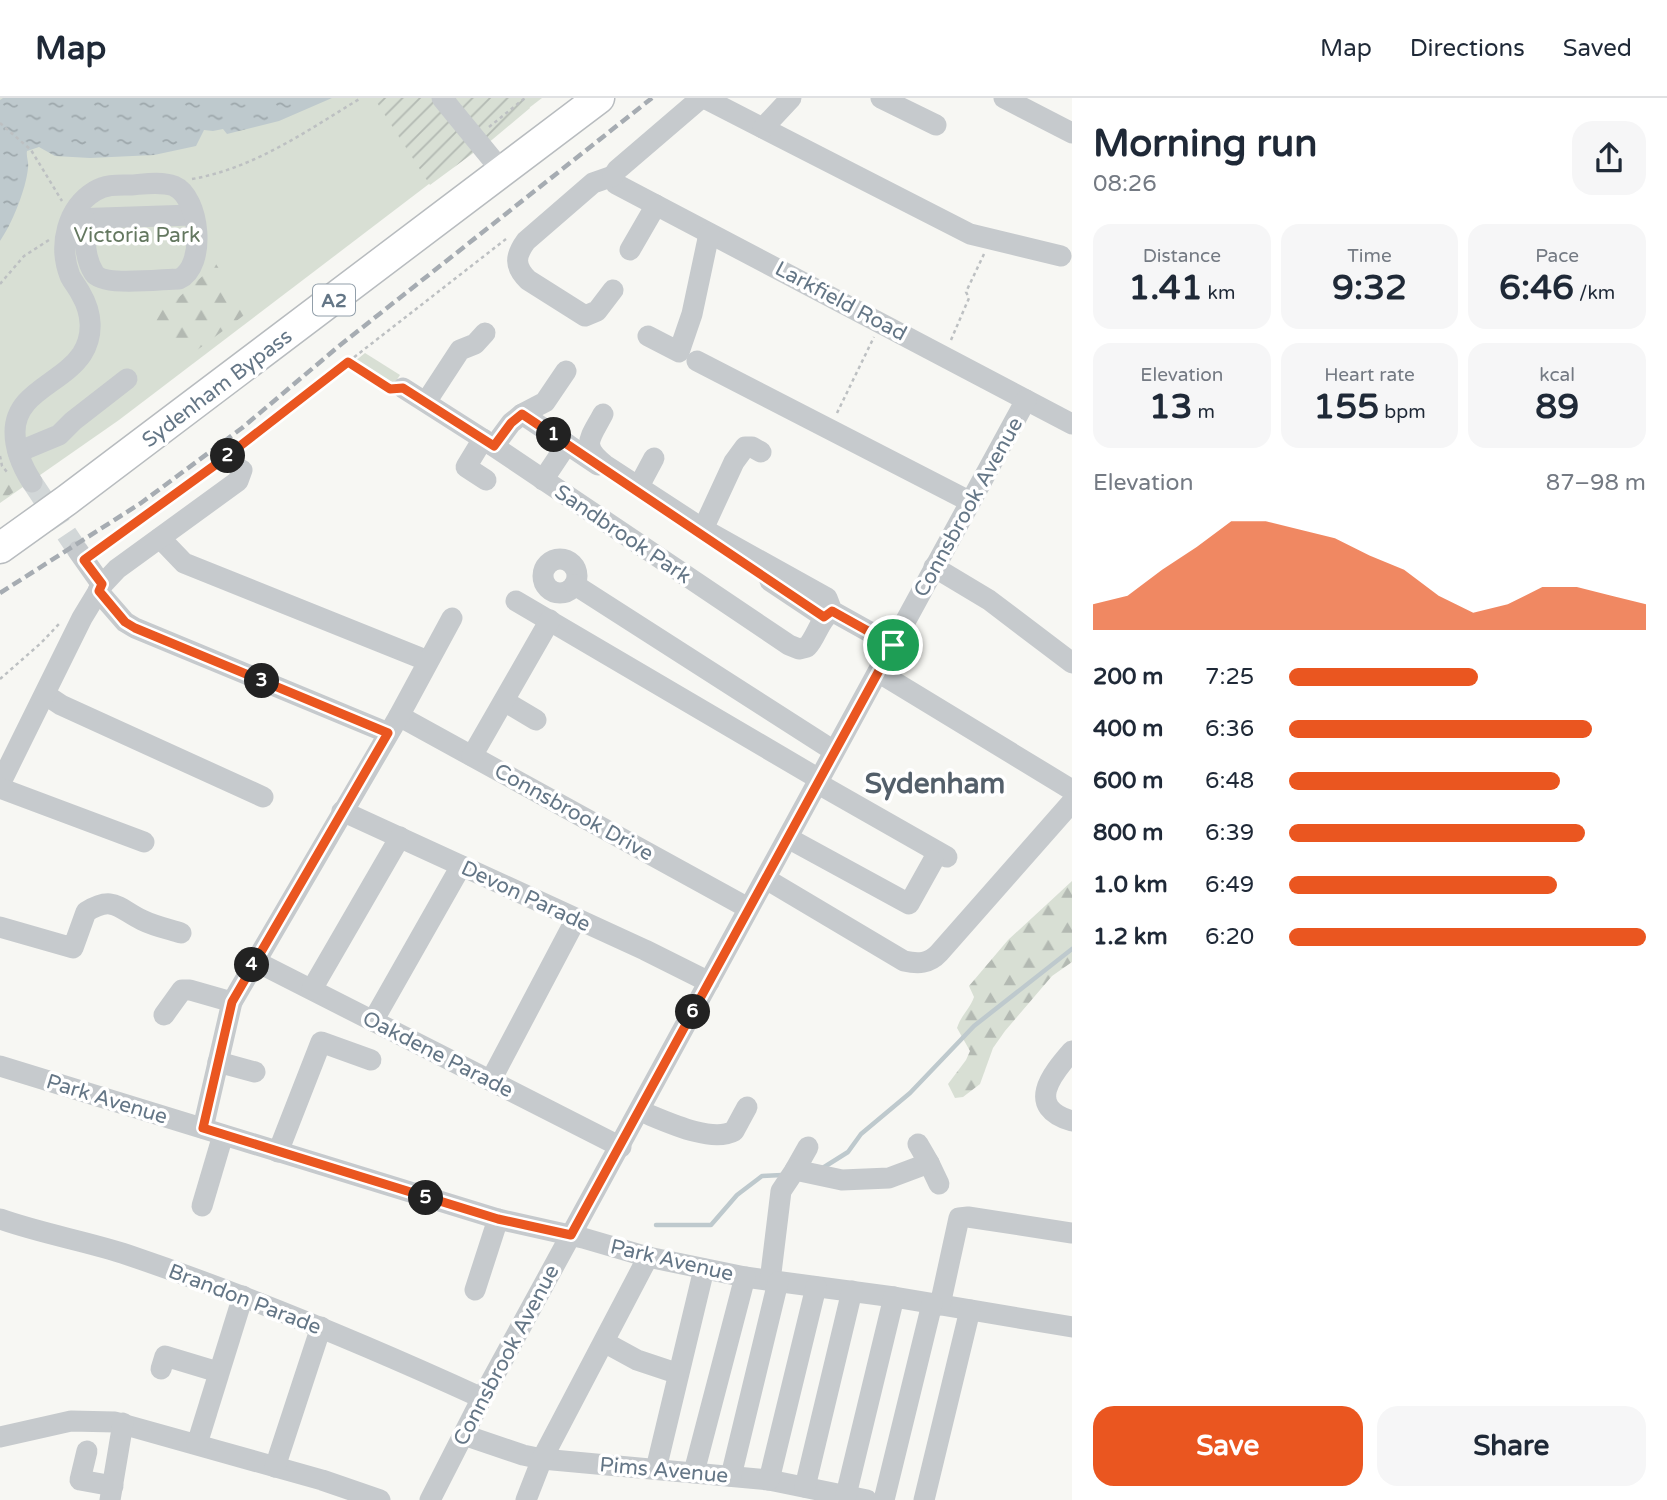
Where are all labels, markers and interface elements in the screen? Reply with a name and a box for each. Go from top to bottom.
text: Map [35,29,106,68]
text: Map [1320,34,1372,63]
text: Directions [1410,34,1525,63]
text: Saved [1563,34,1632,63]
text: Morning run [1093,121,1317,167]
button: share [1572,121,1646,195]
text: 08:26 [1093,170,1157,198]
park label: Victoria Park [74,223,200,248]
text: Distance [1143,245,1221,267]
text: Time [1347,245,1392,267]
text: Pace [1535,245,1579,267]
street label: Larkfield Road [771,256,911,347]
text: 1.41 [1128,267,1203,309]
text: 9:32 [1332,267,1407,309]
text: 6:46 [1499,267,1574,309]
text: km [1203,282,1235,304]
text: /km [1574,282,1615,304]
road number: A2 [313,284,355,316]
street label: Sydenham Bypass [137,324,297,453]
text: Elevation [1140,364,1223,386]
text: Heart rate [1324,364,1415,386]
text: kcal [1539,364,1575,386]
text: 13 [1149,386,1193,428]
text: 155 [1313,386,1379,428]
text: 89 [1535,386,1579,428]
text: m [1193,401,1215,423]
text: bpm [1379,401,1426,423]
street label: Connsbrook Avenue [909,413,1028,601]
pin: 1 [536,418,572,452]
text: 1 [548,423,559,445]
pin: 2 [210,438,246,474]
text: 2 [222,444,233,466]
text: Elevation [1093,469,1194,497]
text: 87–98 m [1546,469,1646,497]
street label: Sandbrook Park [550,480,696,589]
pin [863,615,923,675]
icon: arrive [874,626,912,664]
text: 200 m [1093,663,1163,691]
text: 7:25 [1205,663,1254,691]
pin: 3 [244,664,280,698]
text: 3 [256,669,267,691]
text: 400 m [1093,715,1163,743]
text: 6:36 [1205,715,1254,743]
street label: Connsbrook Drive [490,758,658,867]
district label: Sydenham [865,767,1005,801]
text: 600 m [1093,767,1163,795]
text: 6:48 [1205,767,1254,795]
text: 800 m [1093,819,1163,847]
text: 6:39 [1205,819,1254,847]
street label: Devon Parade [457,856,594,937]
text: 1.0 km [1093,871,1168,899]
text: 6:49 [1205,871,1254,899]
text: 1.2 km [1093,923,1168,951]
text: 6:20 [1205,923,1254,951]
pin: 4 [234,948,270,982]
text: 4 [246,953,257,975]
pin: 6 [676,995,710,1030]
text: 6 [687,1000,698,1022]
street label: Oakdene Parade [358,1006,517,1103]
street label: Park Avenue [43,1069,171,1130]
pin: 5 [408,1180,444,1216]
text: 5 [420,1186,431,1208]
street label: Park Avenue [608,1234,736,1287]
street label: Brandon Parade [165,1259,325,1340]
street label: Connsbrook Avenue [448,1260,565,1450]
button: Save [1093,1406,1363,1486]
button: Share [1377,1406,1646,1486]
street label: Pims Avenue [599,1452,729,1489]

